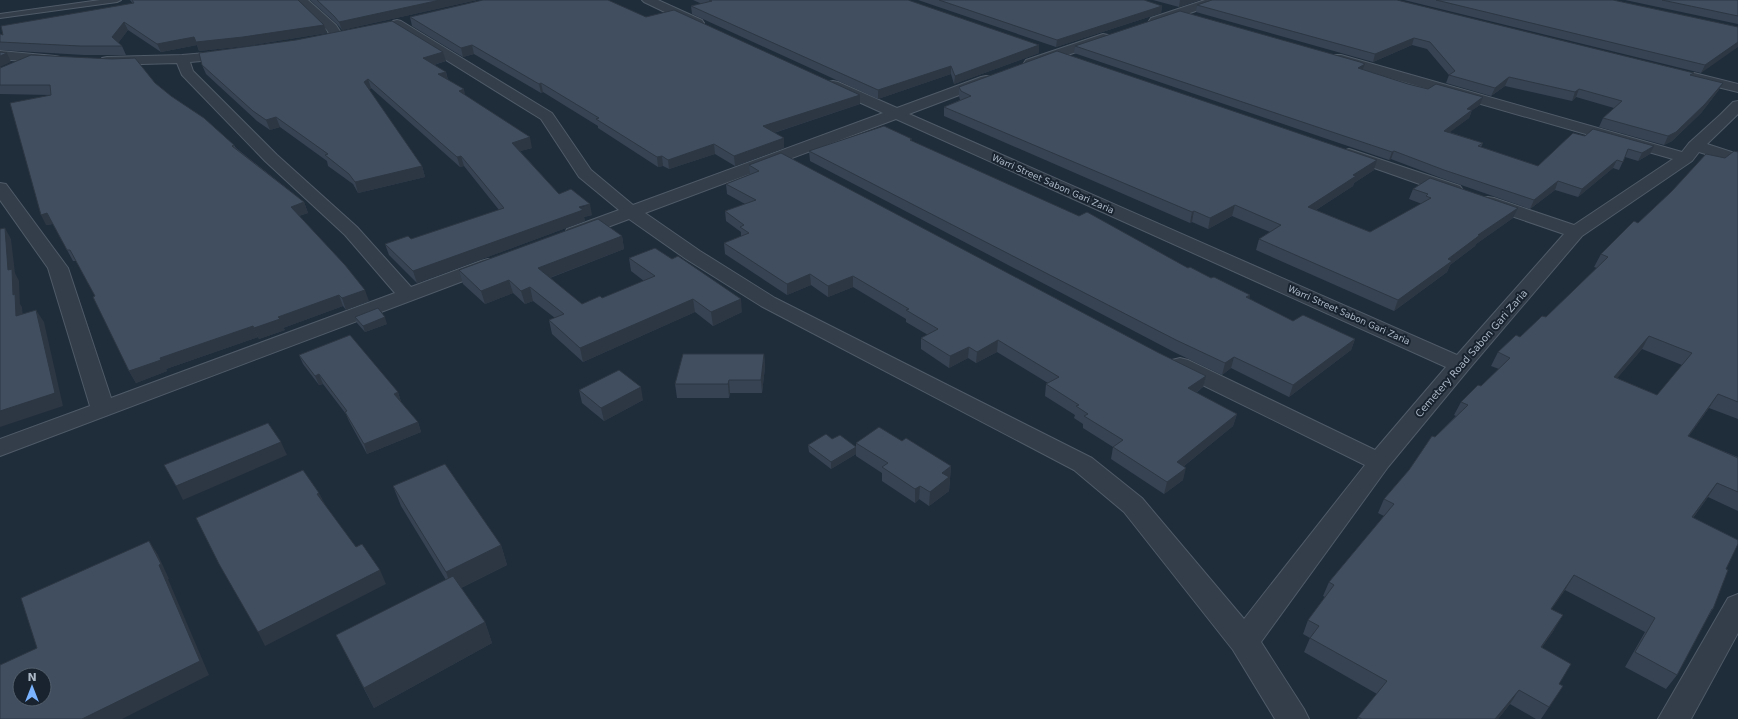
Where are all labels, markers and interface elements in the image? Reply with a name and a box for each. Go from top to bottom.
street label: Warri Street Sabon Gari Zaria [990,152,1116,216]
street label: Warri Street Sabon Gari Zaria [1286,283,1412,347]
street label: Cemetery Road Sabon Gari Zaria [1413,287,1530,419]
north arrow [12,667,52,707]
text: N [27,671,37,684]

